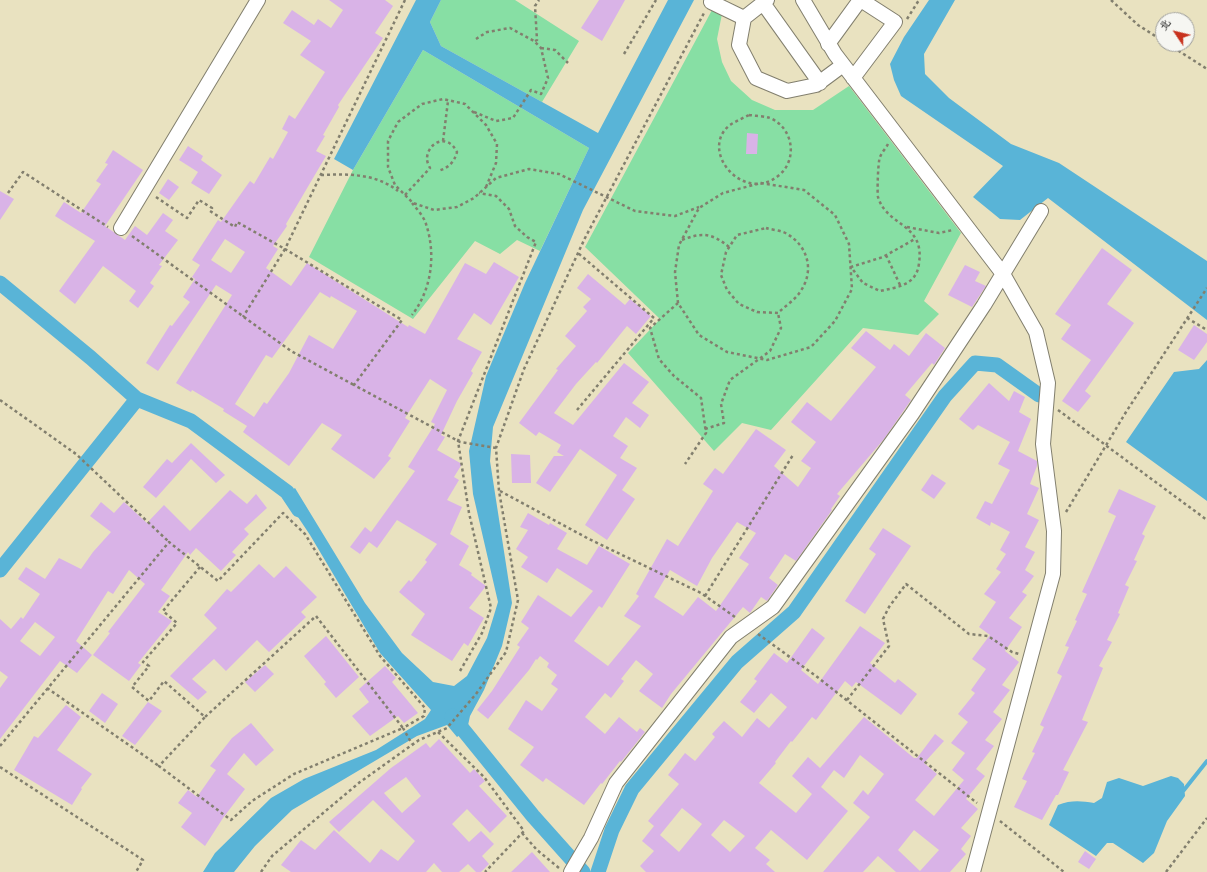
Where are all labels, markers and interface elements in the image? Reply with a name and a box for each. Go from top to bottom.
north arrow [1155,12,1195,52]
text: 北 [1156,17,1176,35]

